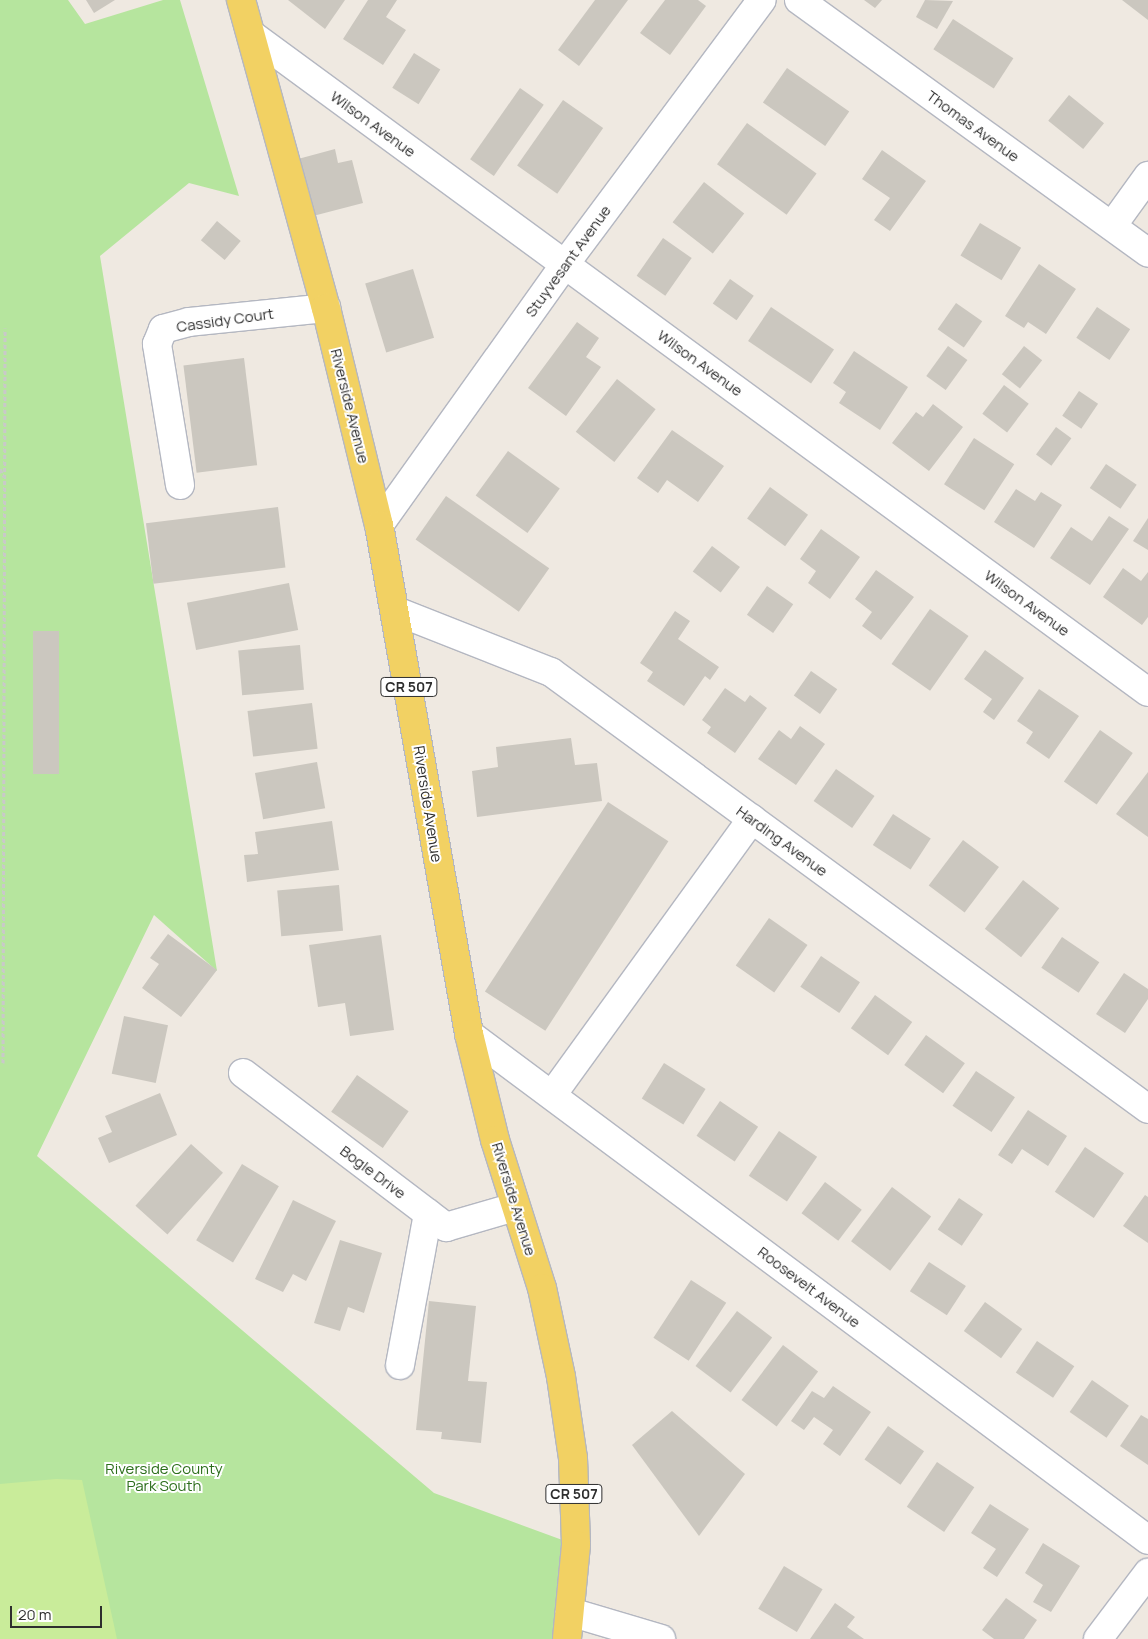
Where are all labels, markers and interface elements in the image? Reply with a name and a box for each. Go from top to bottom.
street label: Thomas Avenue [923,86,1023,166]
street label: Wilson Avenue [327,87,419,161]
street label: Stuyvesant Avenue [521,202,615,320]
street label: Cassidy Court [175,304,275,336]
street label: Wilson Avenue [654,326,746,400]
street label: Riverside Avenue [327,347,373,465]
street label: Wilson Avenue [981,566,1073,640]
road number: CR 507 [380,676,438,699]
street label: Riverside Avenue [410,745,446,863]
street label: Harding Avenue [733,802,831,880]
street label: Riverside Avenue [488,1140,540,1258]
street label: Bogle Drive [337,1142,409,1202]
street label: Roosevelt Avenue [754,1243,864,1331]
park label: Riverside County Park South [105,1459,223,1494]
road number: CR 507 [545,1482,603,1506]
scale bar [12,1596,105,1628]
text: 20 m [18,1604,51,1625]

